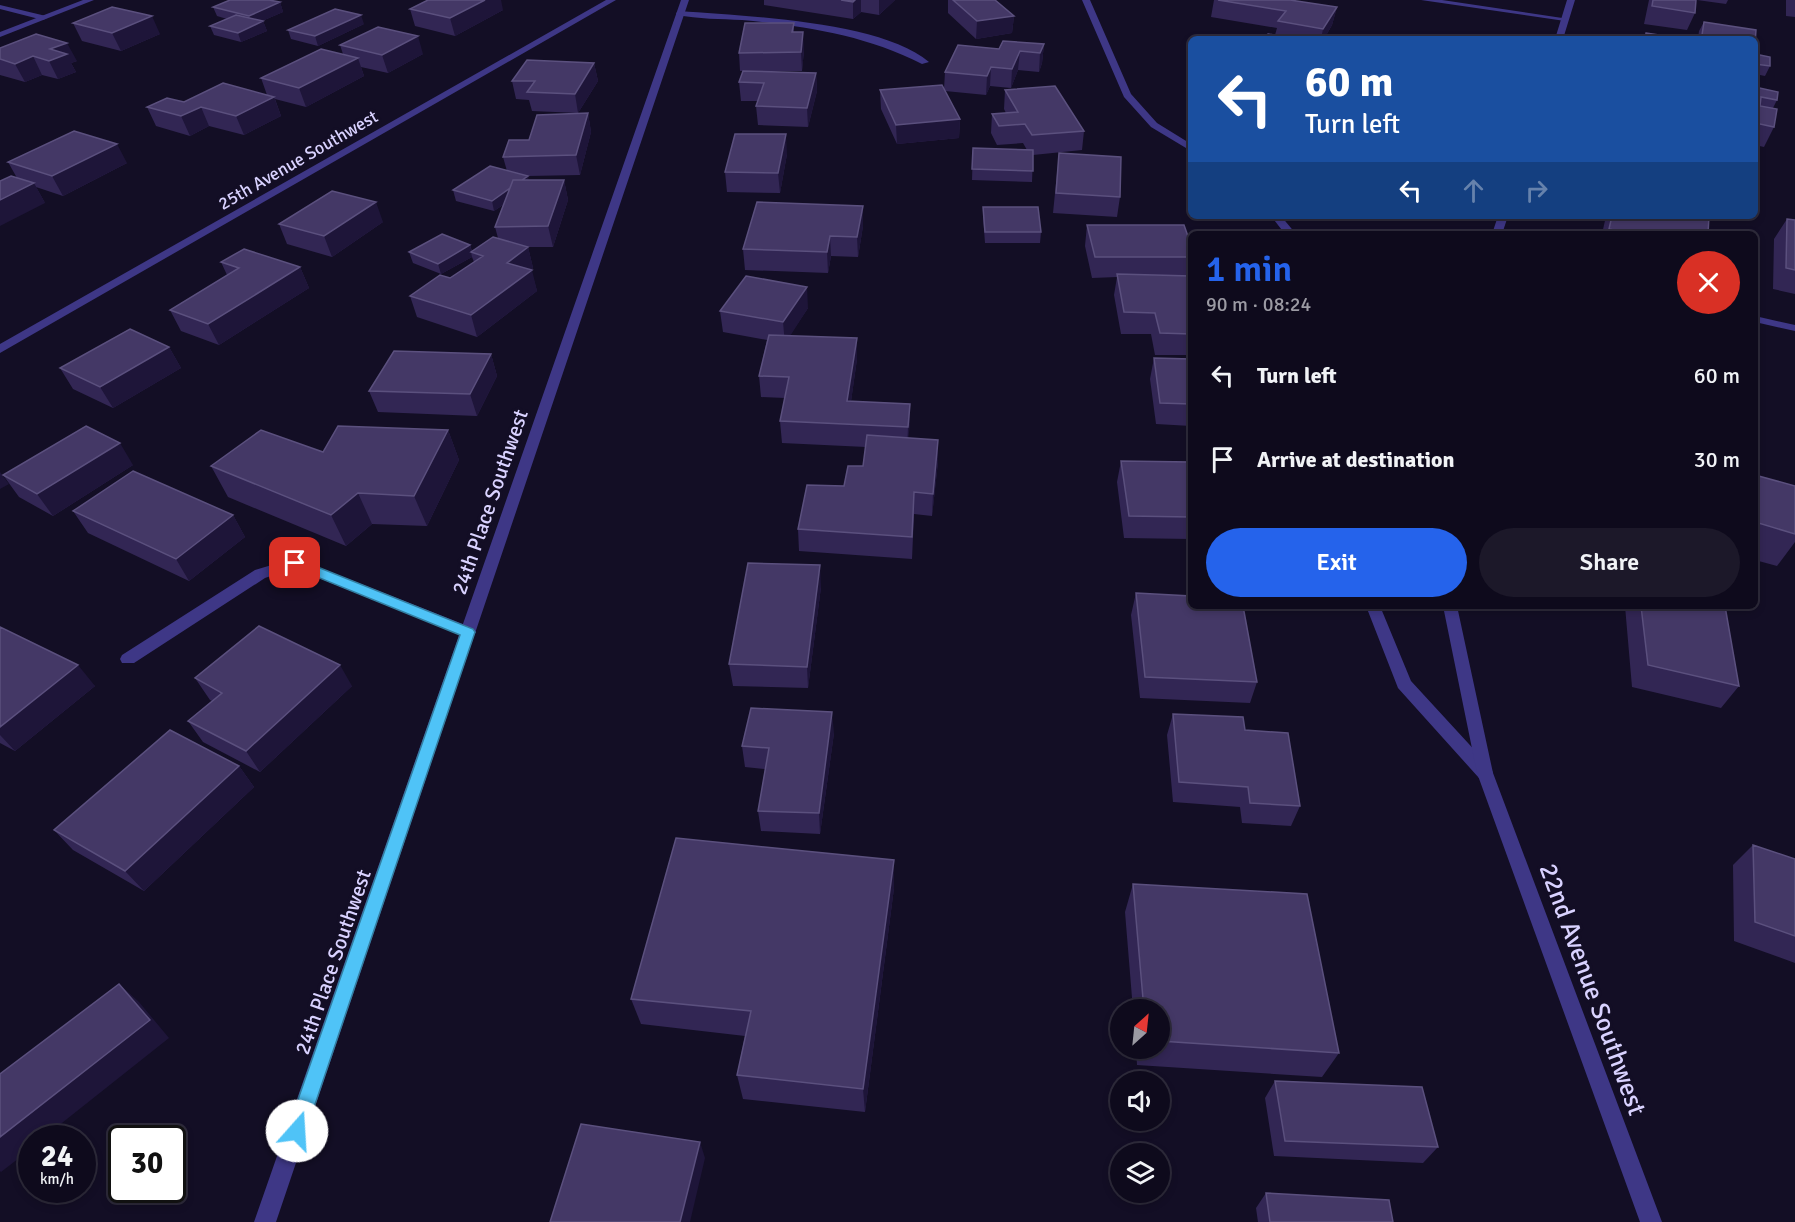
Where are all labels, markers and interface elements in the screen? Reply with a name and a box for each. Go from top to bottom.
text: 60 m [1305,57,1394,108]
icon: left [1206,60,1284,138]
street label: 25th Avenue Southwest [214,105,382,215]
text: Turn left [1305,108,1400,141]
icon: left [1394,174,1427,207]
icon: ahead [1457,174,1490,207]
icon: right [1520,174,1553,207]
text: 1 min [1206,247,1292,292]
button: close [1677,251,1740,314]
text: 90 m · 08:24 [1206,292,1311,317]
icon: left [1206,359,1239,392]
text: Turn left [1257,362,1337,389]
text: 60 m [1694,362,1740,389]
street label: 24th Place Southwest [446,406,534,598]
icon: arrive [1206,443,1239,476]
text: Arrive at destination [1257,446,1454,473]
text: 30 m [1694,446,1740,473]
button: Exit [1206,528,1467,597]
button: Share [1479,528,1740,597]
pin [269,537,320,588]
icon: arrive [278,546,311,579]
street label: 22nd Avenue Southwest [1532,859,1653,1120]
street label: 24th Place Southwest [289,866,377,1058]
north arrow [1110,999,1170,1059]
map controls [1110,999,1170,1203]
button: sound [1110,1071,1170,1131]
position arrow [265,1099,329,1163]
speed limit sign: 30 [108,1125,186,1203]
text: 24 [41,1138,73,1175]
button: layers [1110,1143,1170,1203]
text: km/h [40,1170,74,1188]

